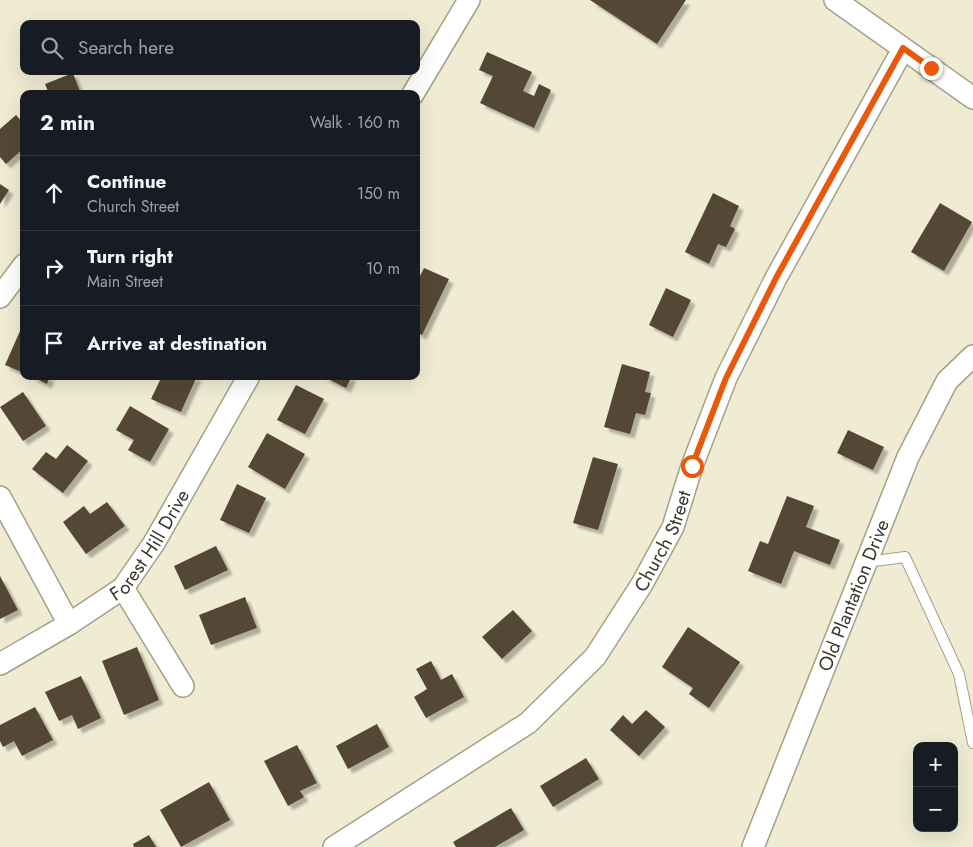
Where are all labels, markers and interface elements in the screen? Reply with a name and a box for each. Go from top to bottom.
search box [20,20,420,75]
icon: search [38,34,66,62]
text: Search here [78,34,174,61]
route end [920,57,943,80]
text: 2 min [40,108,95,138]
text: Walk · 160 m [310,111,400,134]
text: Continue [87,168,166,195]
icon: ahead [40,179,68,207]
text: 150 m [357,182,400,205]
text: Church Street [87,195,179,218]
text: Turn right [87,243,173,270]
icon: right [40,254,68,282]
text: 10 m [366,257,400,280]
text: Main Street [87,270,163,293]
icon: arrive [40,329,68,357]
text: Arrive at destination [87,330,267,357]
route start [681,455,704,478]
street label: Forest Hill Drive [104,484,195,607]
street label: Church Street [627,487,697,597]
street label: Old Plantation Drive [811,515,896,675]
map controls [913,742,958,832]
button: + [913,742,958,787]
button: − [913,787,958,832]

